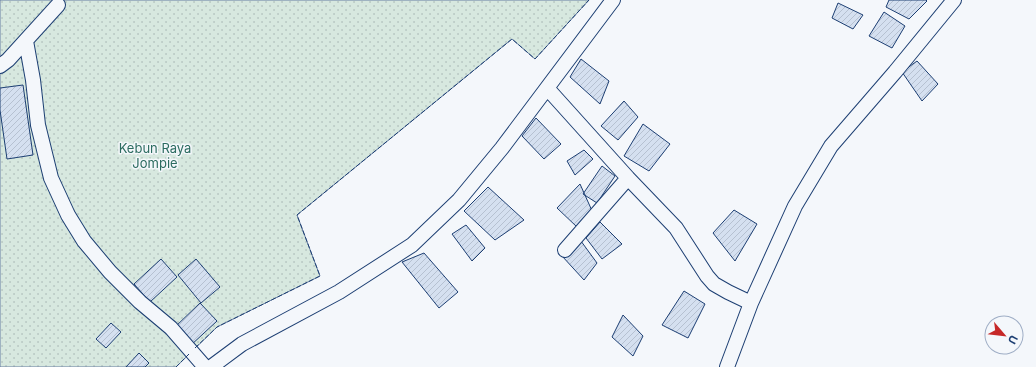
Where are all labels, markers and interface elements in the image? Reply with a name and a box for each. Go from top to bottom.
park label: Kebun Raya Jompie [119,140,191,171]
north arrow [984,315,1024,355]
text: U [1005,333,1021,347]

